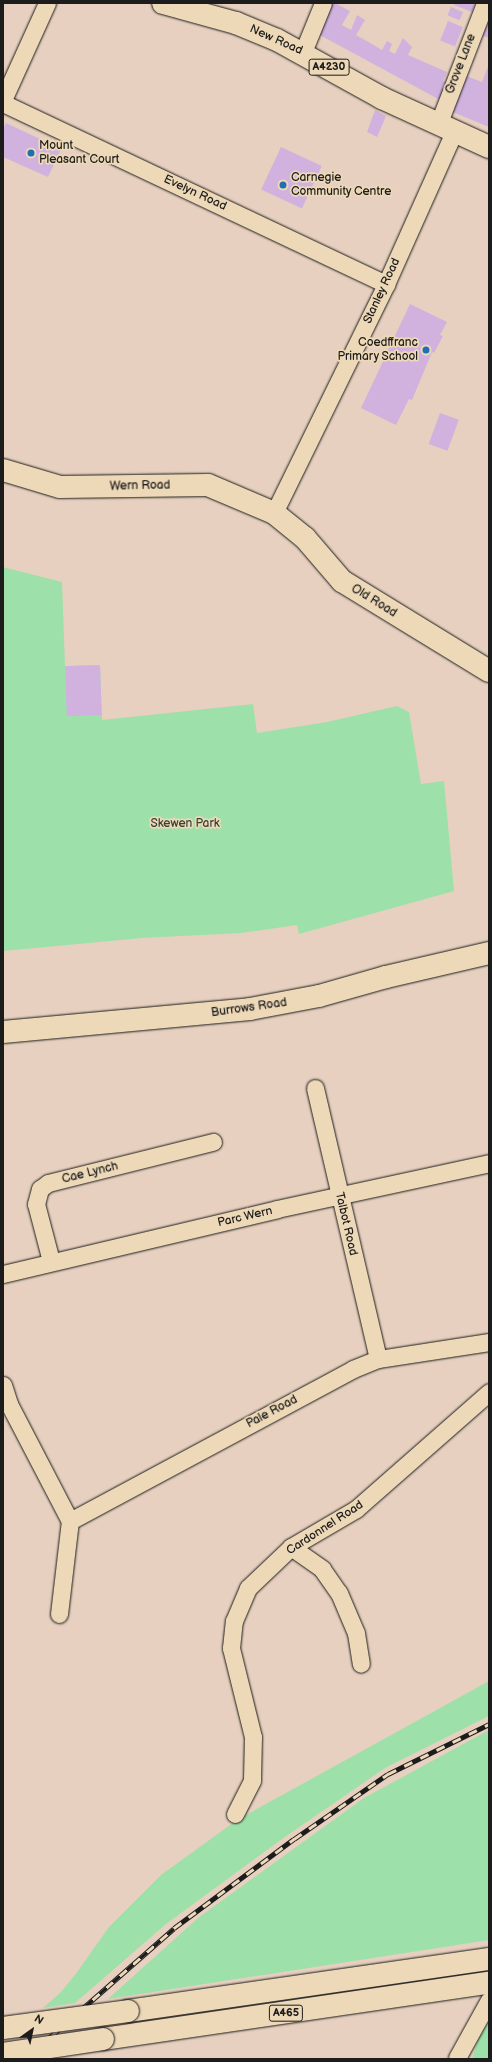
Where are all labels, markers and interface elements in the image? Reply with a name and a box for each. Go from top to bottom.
street label: New Road [247,22,305,58]
street label: Grove Lane [443,32,479,96]
road number: A4230 [308,58,350,76]
place label: Mount Pleasant Court [39,139,120,167]
marker: Mount Pleasant Court [26,148,36,158]
place label: Carnegie Community Centre [291,171,392,199]
street label: Evelyn Road [161,172,229,214]
marker: Carnegie Community Centre [278,180,288,190]
street label: Stanley Road [360,256,404,326]
place label: Coedffranc Primary School [336,336,418,364]
marker: Coedffranc Primary School [421,345,431,355]
street label: Wern Road [110,478,170,494]
street label: Old Road [349,581,399,621]
park label: Skewen Park [150,817,220,831]
street label: Burrows Road [210,996,288,1020]
street label: Cae Lynch [60,1159,120,1187]
street label: Talbot Road [332,1191,360,1257]
street label: Parc Wern [216,1204,274,1230]
street label: Pale Road [244,1393,300,1431]
street label: Cardonnel Road [284,1498,366,1558]
road number: A465 [268,2004,304,2022]
north arrow [12,2010,52,2050]
text: N [32,2012,46,2027]

